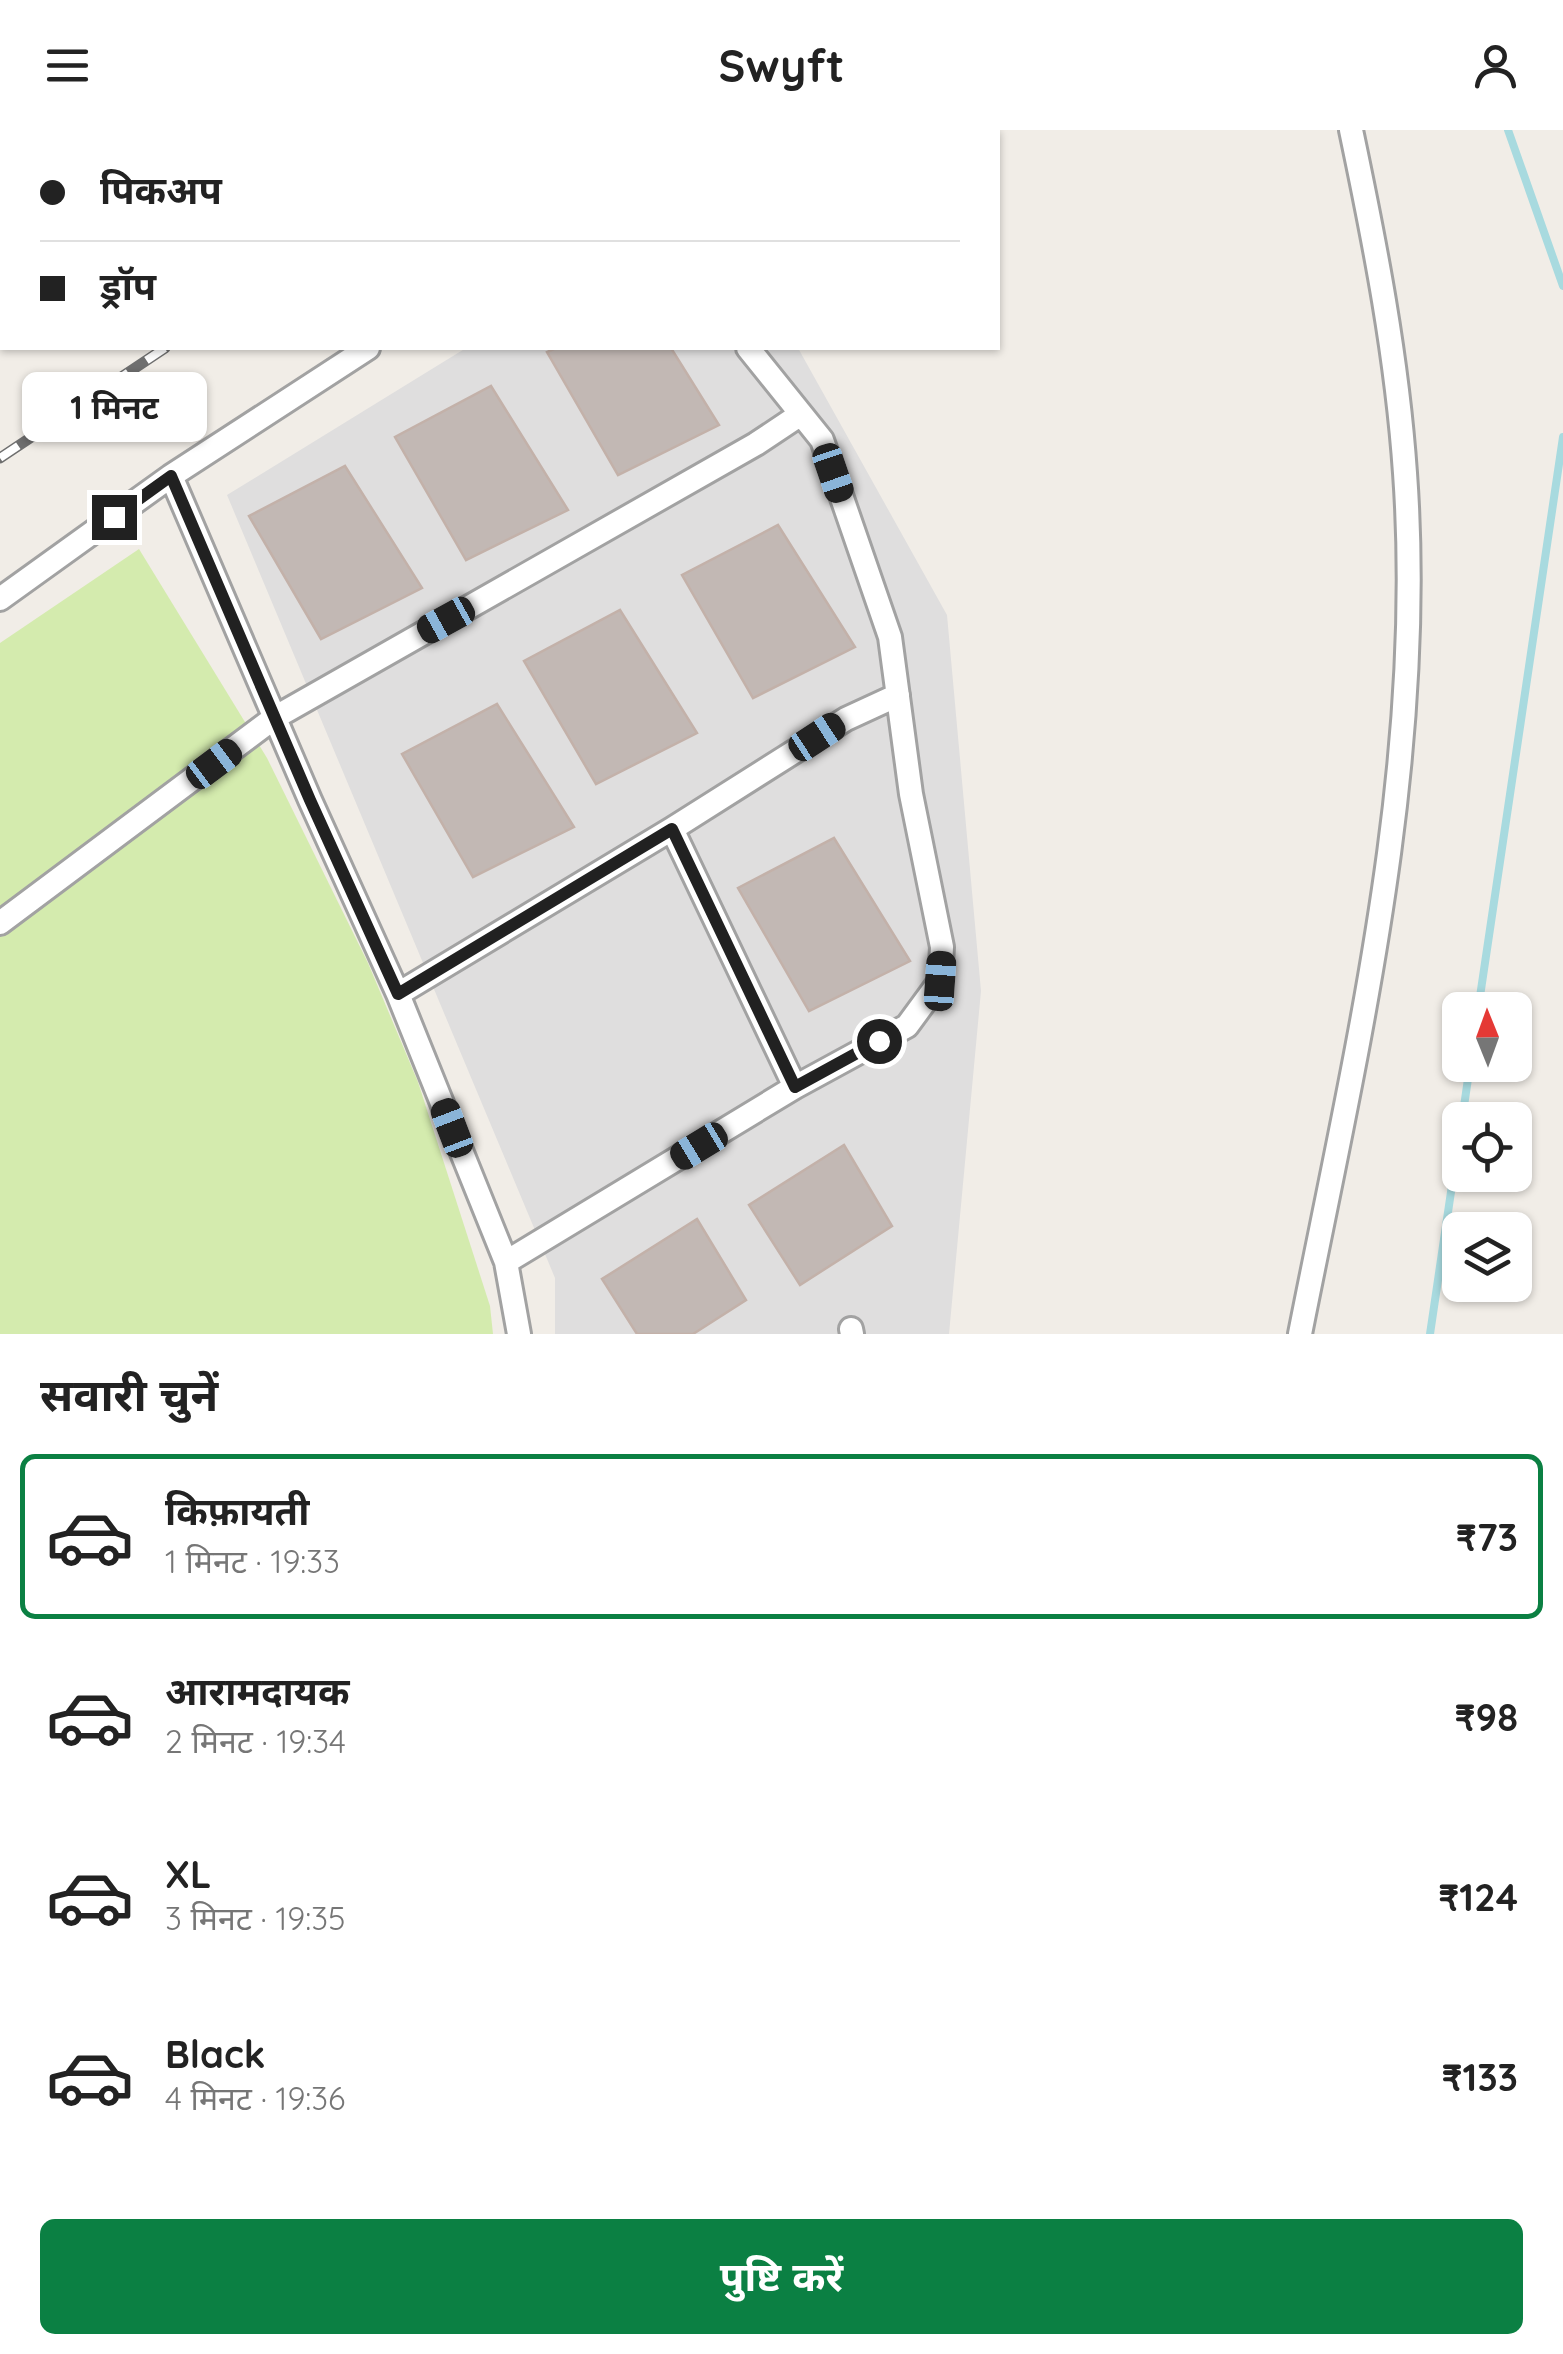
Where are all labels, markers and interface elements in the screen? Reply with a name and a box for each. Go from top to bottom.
text: Swyft [718,37,845,93]
icon: menu [40,38,95,93]
icon: person [1468,38,1523,93]
text: पिकअप [100,166,222,214]
text: ड्रॉप [100,262,156,310]
callout: 1 मिनट [22,372,206,442]
text: 1 मिनट [70,387,159,427]
car [809,440,857,506]
route end [92,495,137,540]
car [412,592,480,648]
car [784,708,850,766]
car [181,734,247,794]
car [923,950,957,1012]
north arrow [1442,992,1532,1082]
map controls [1442,992,1532,1302]
route start [857,1019,902,1064]
car [427,1095,477,1161]
button: locate [1442,1102,1532,1192]
car [666,1118,732,1174]
button: layers [1442,1212,1532,1302]
text: सवारी चुनें [40,1366,218,1422]
text: किफ़ायती [165,1487,309,1535]
icon: car [45,1492,135,1582]
text: ₹73 [1456,1513,1518,1561]
text: 1 मिनट · 19:33 [165,1541,340,1581]
text: आरामदायक [165,1667,349,1715]
icon: car [45,1672,135,1762]
text: ₹98 [1455,1693,1518,1741]
text: 2 मिनट · 19:34 [165,1721,346,1761]
text: XL [165,1850,211,1898]
icon: car [45,1852,135,1942]
text: ₹124 [1438,1873,1518,1921]
text: 3 मिनट · 19:35 [165,1898,345,1938]
text: Black [165,2030,265,2078]
icon: car [45,2032,135,2122]
text: ₹133 [1441,2053,1518,2101]
text: 4 मिनट · 19:36 [165,2078,345,2118]
button: पुष्टि करें [40,2219,1523,2334]

